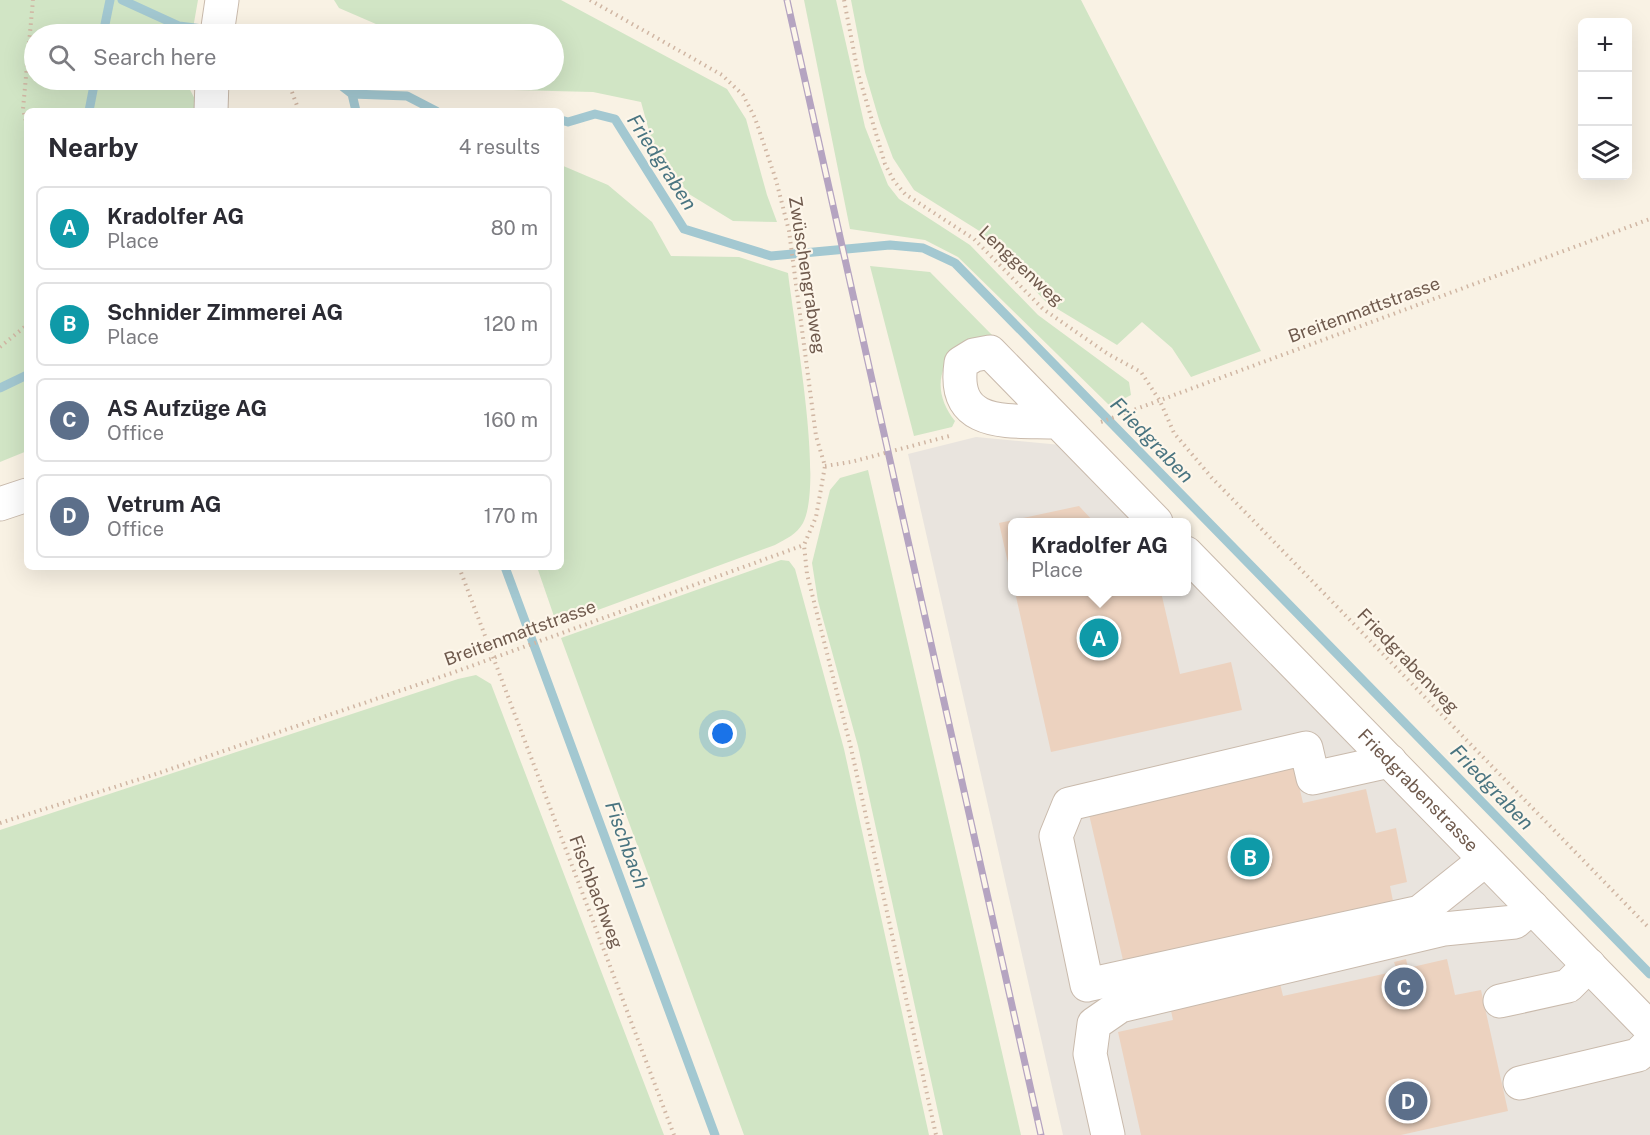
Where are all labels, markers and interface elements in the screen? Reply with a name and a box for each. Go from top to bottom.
map controls [1578,18,1632,180]
button: + [1578,18,1632,72]
search box [24,24,564,90]
icon: search [45,41,78,74]
text: Search here [93,44,217,70]
button: − [1578,72,1632,126]
water label: Friedgraben [622,109,702,215]
button: layers [1578,126,1632,180]
text: Nearby [48,132,138,163]
text: 4 results [459,135,540,159]
street label: Zwüschengrabweg [785,195,830,355]
text: Kradolfer AG [107,203,244,229]
text: A [62,216,77,240]
text: 80 m [491,216,538,240]
street label: Lenggenweg [975,221,1068,310]
text: Place [107,229,159,253]
street label: Breitenmattstrasse [1285,272,1443,347]
text: Schnider Zimmerei AG [107,299,343,325]
text: B [63,312,76,336]
text: 120 m [484,312,538,336]
text: Place [107,325,159,349]
water label: Friedgraben [1105,392,1199,488]
text: AS Aufzüge AG [107,395,267,421]
text: C [62,408,77,432]
text: 160 m [483,408,538,432]
text: Office [107,421,164,445]
text: Vetrum AG [107,491,222,517]
text: D [62,504,77,528]
text: 170 m [484,504,538,528]
text: Office [107,517,164,541]
popup [1008,518,1191,596]
text: Kradolfer AG [1031,532,1168,558]
text: Place [1031,558,1083,582]
street label: Breitenmattstrasse [441,595,599,670]
street label: Friedgrabenweg [1353,604,1464,717]
pin: A [1080,616,1118,660]
your location [708,719,737,748]
street label: Friedgrabenstrasse [1354,724,1483,856]
water label: Friedgraben [1445,739,1539,835]
water label: Fischbach [600,798,654,892]
street label: Fischbachweg [565,832,628,952]
pin: B [1230,834,1270,880]
pin: C [1384,964,1424,1010]
pin: D [1388,1078,1428,1124]

